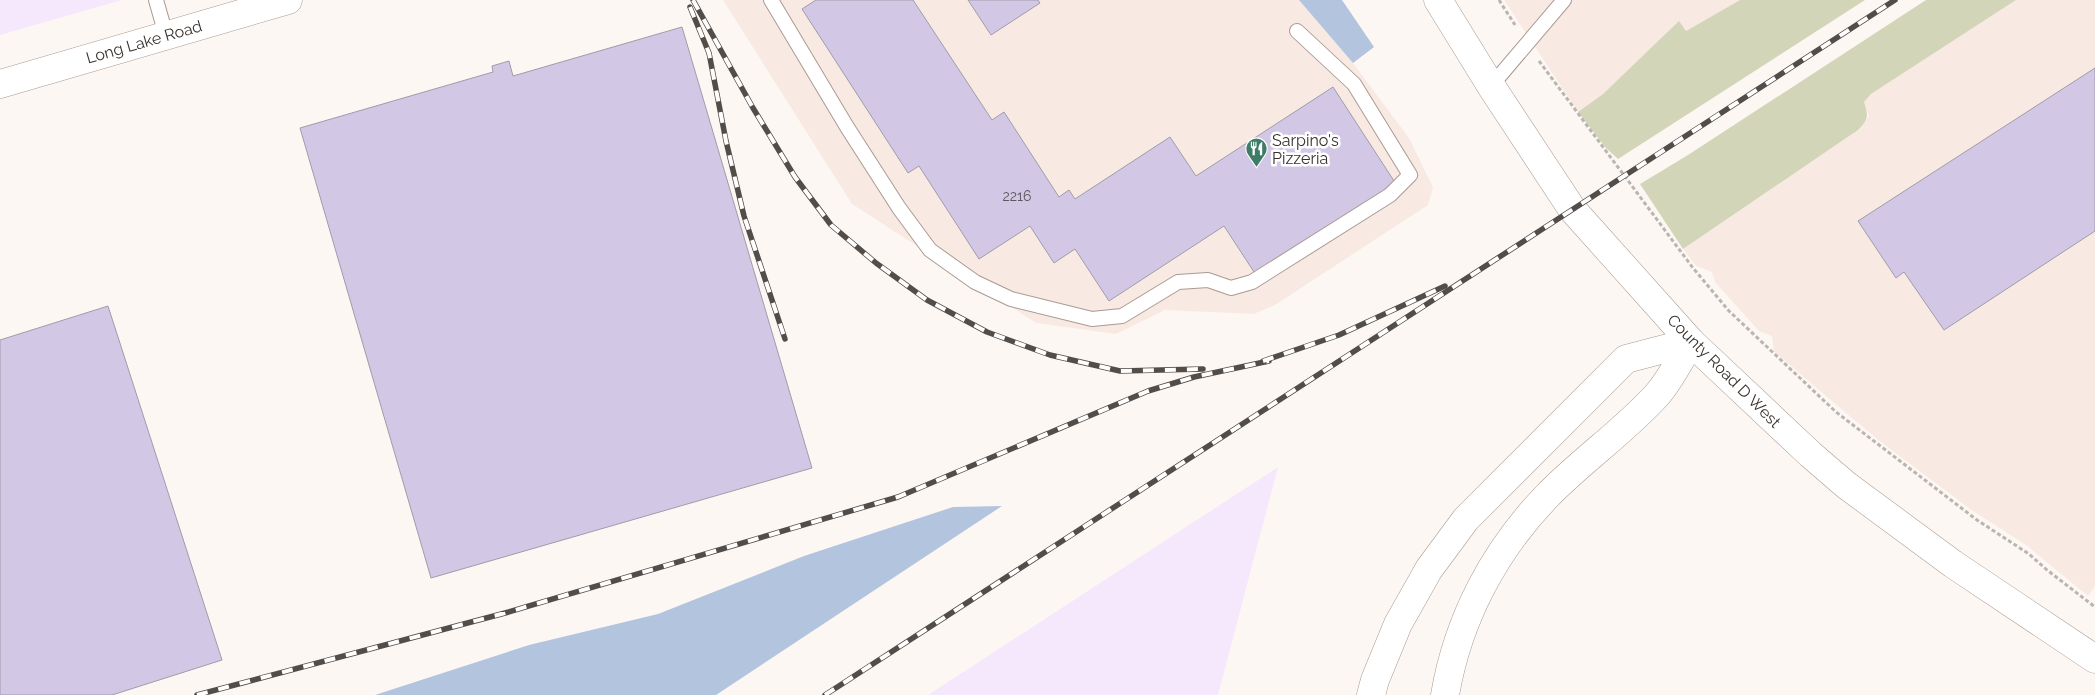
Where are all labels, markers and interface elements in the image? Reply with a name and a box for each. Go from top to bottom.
street label: Long Lake Road [84,16,204,68]
place label: Sarpino's Pizzeria [1272,131,1339,168]
restaurant icon: Sarpino's Pizzeria [1244,137,1268,168]
house number: 2216 [1002,188,1032,204]
street label: County Road D West [1663,310,1785,432]

